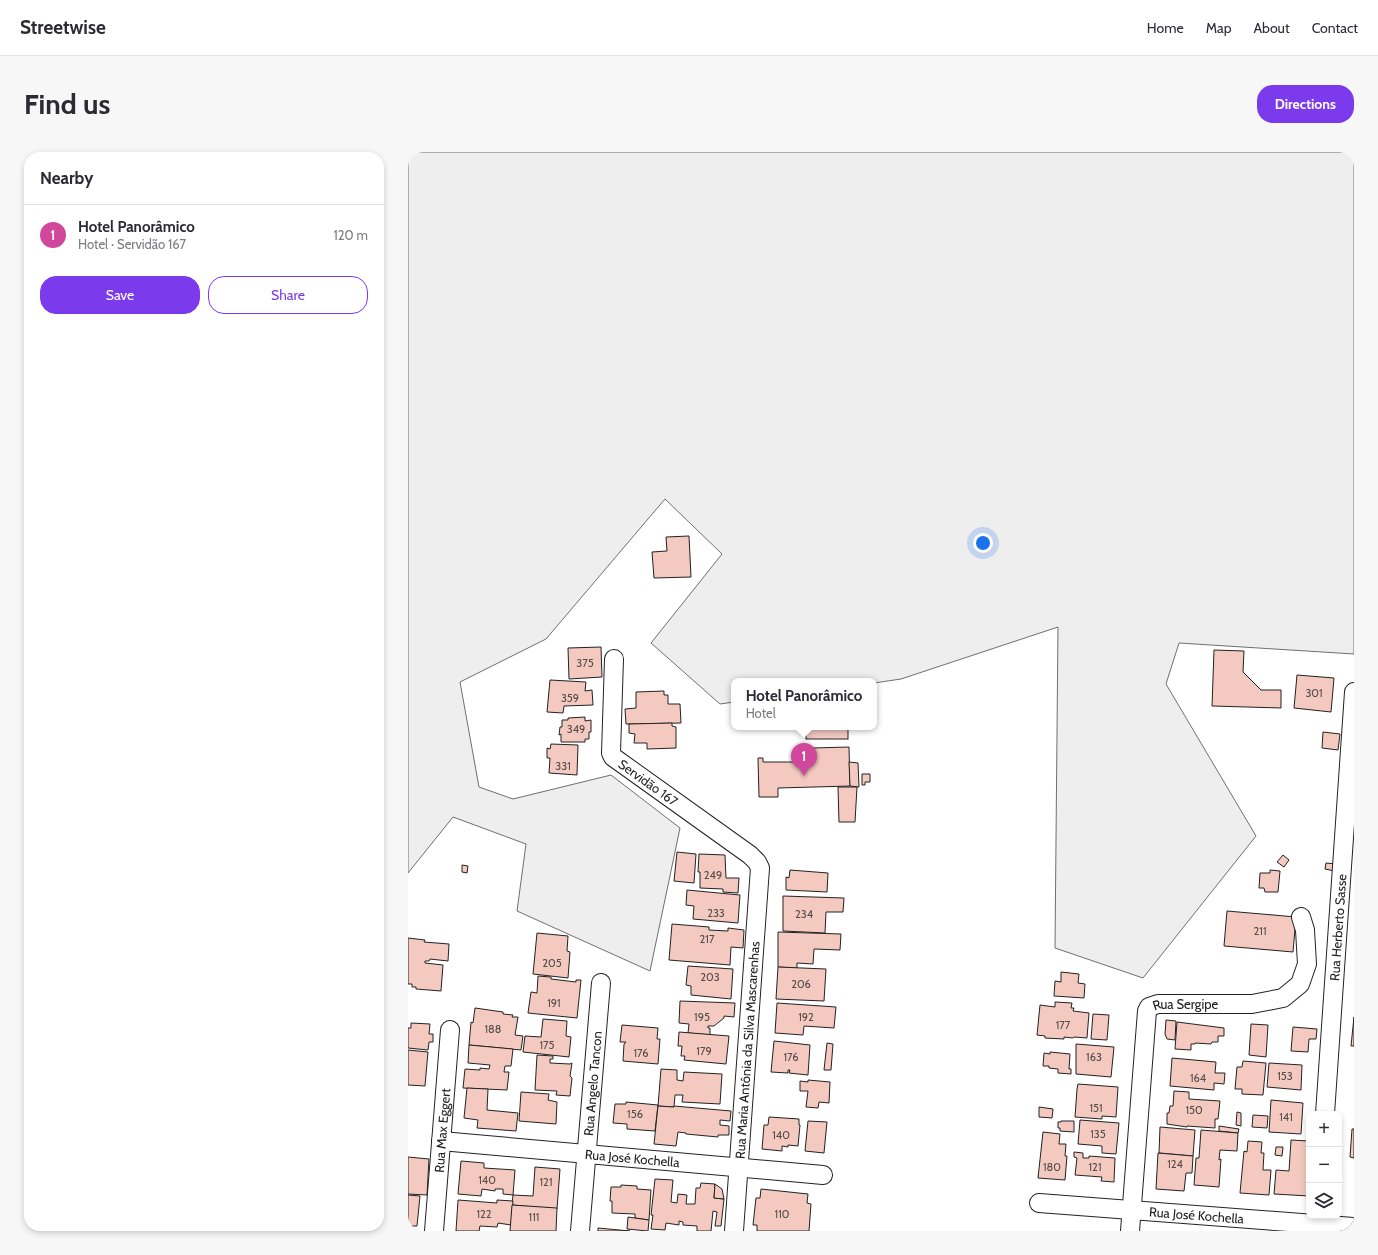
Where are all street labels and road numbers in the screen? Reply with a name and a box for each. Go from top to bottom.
street label: Servidão 167 [616,756,682,809]
street label: Rua Herberto Sasse [1326,873,1349,981]
street label: Rua Maria Antônia da Silva Mascarenhas [731,940,763,1159]
street label: Rua Sergipe [1150,996,1218,1013]
street label: Rua Angelo Tancon [580,1030,605,1137]
street label: Rua Max Eggert [431,1087,453,1173]
street label: Rua José Kochella [584,1146,681,1170]
street label: Rua José Kochella [1149,1203,1245,1227]

